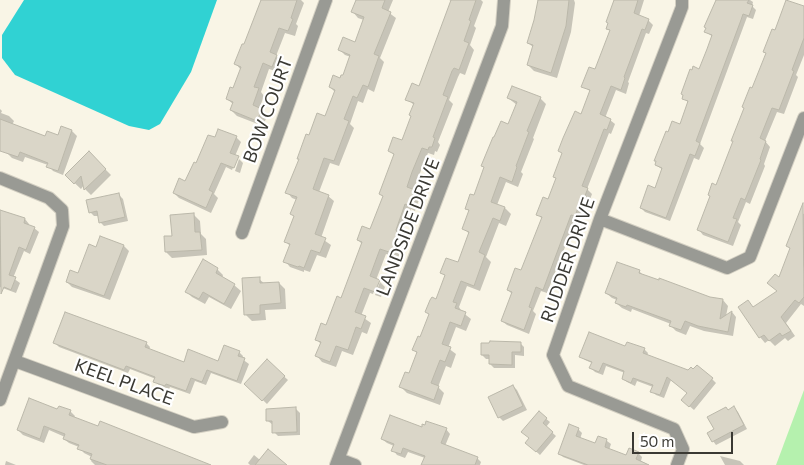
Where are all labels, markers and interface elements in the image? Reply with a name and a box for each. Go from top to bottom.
street label: BOW COURT [239,54,297,166]
street label: LANDSIDE DRIVE [372,155,444,299]
street label: RUDDER DRIVE [536,195,600,325]
street label: KEEL PLACE [72,354,176,410]
scale bar [634,422,735,454]
text: 50 m [640,432,674,450]

